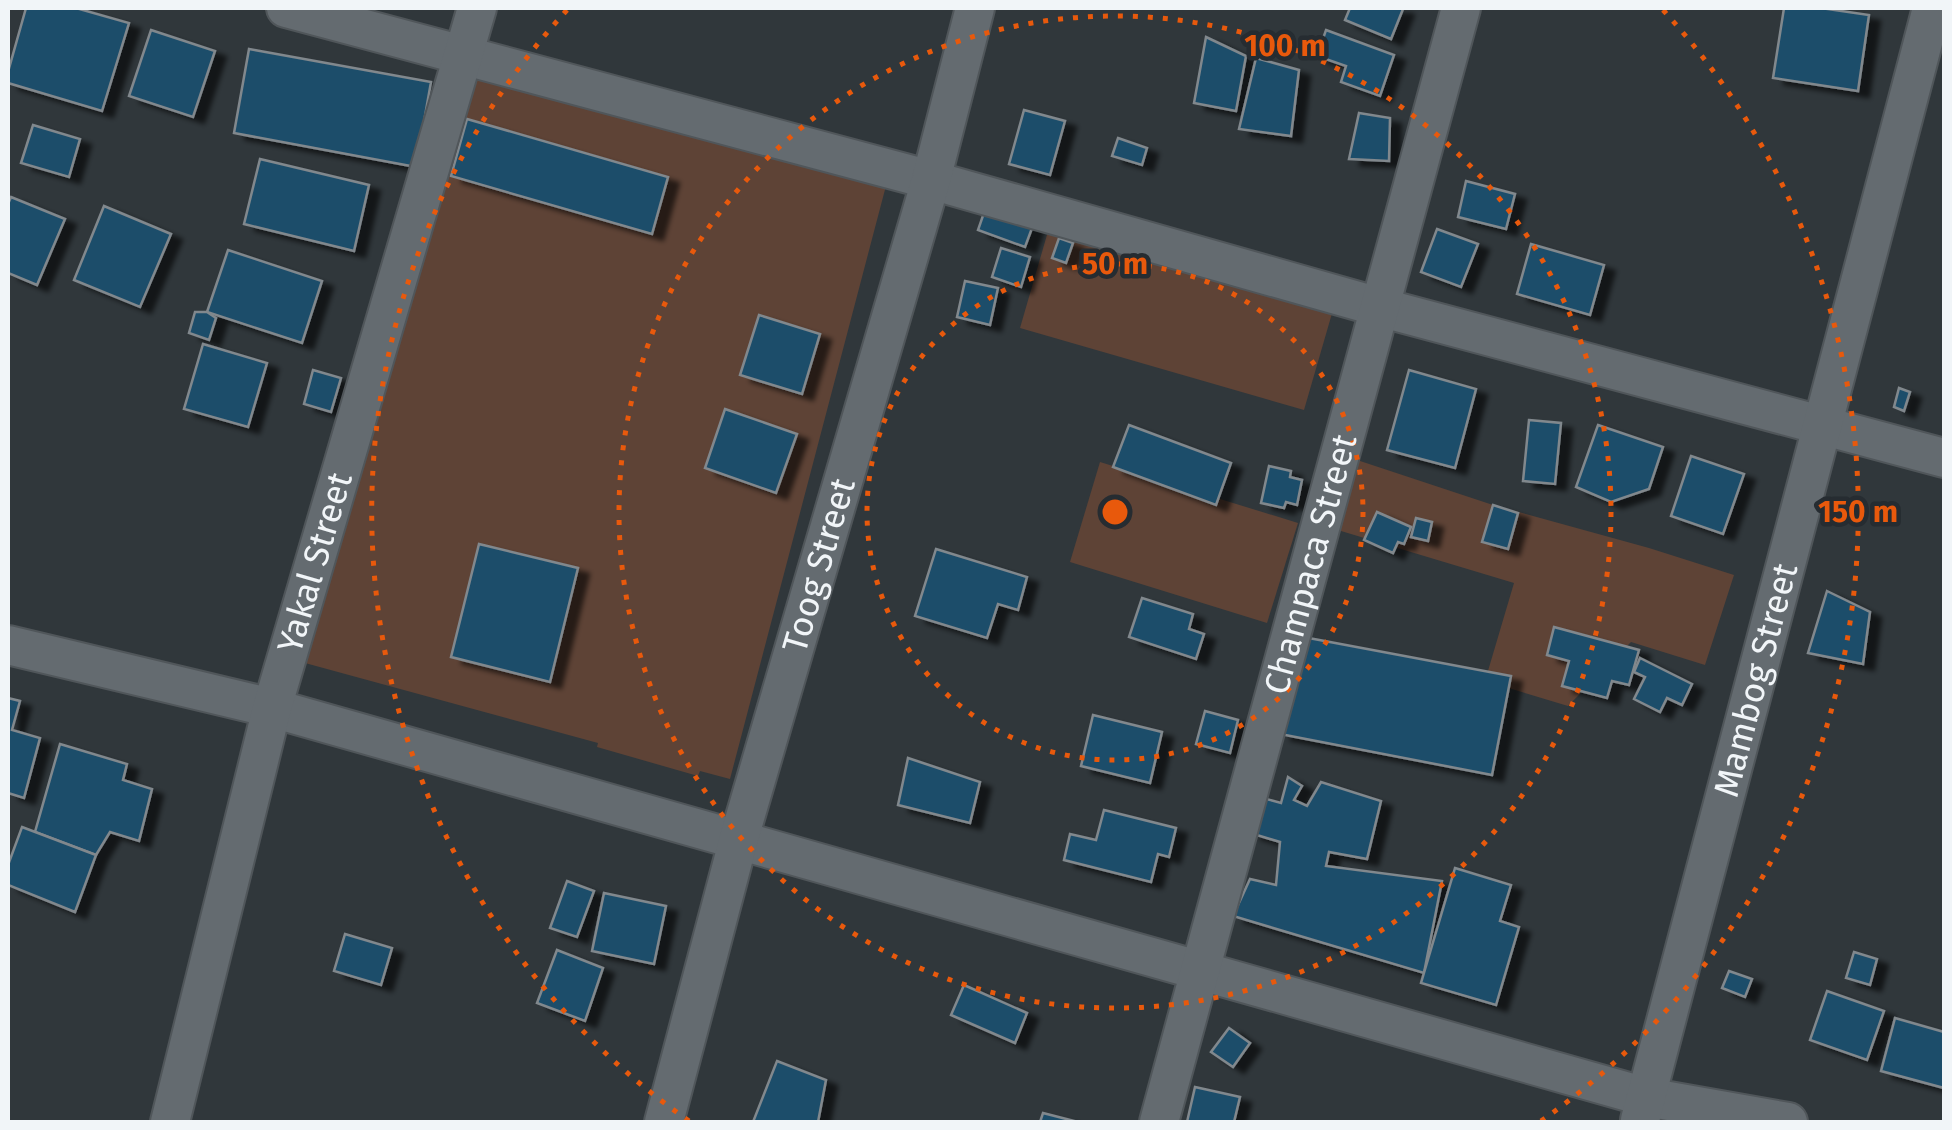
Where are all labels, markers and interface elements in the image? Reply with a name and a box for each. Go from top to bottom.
text: 100 m [1244,28,1326,64]
text: 50 m [1082,246,1148,282]
street label: Champaca Street [1255,429,1366,699]
street label: Yakal Street [268,467,361,658]
street label: Toog Street [773,473,864,657]
centre of rings [1097,494,1133,530]
text: 150 m [1818,494,1898,530]
street label: Mambog Street [1705,558,1806,801]

